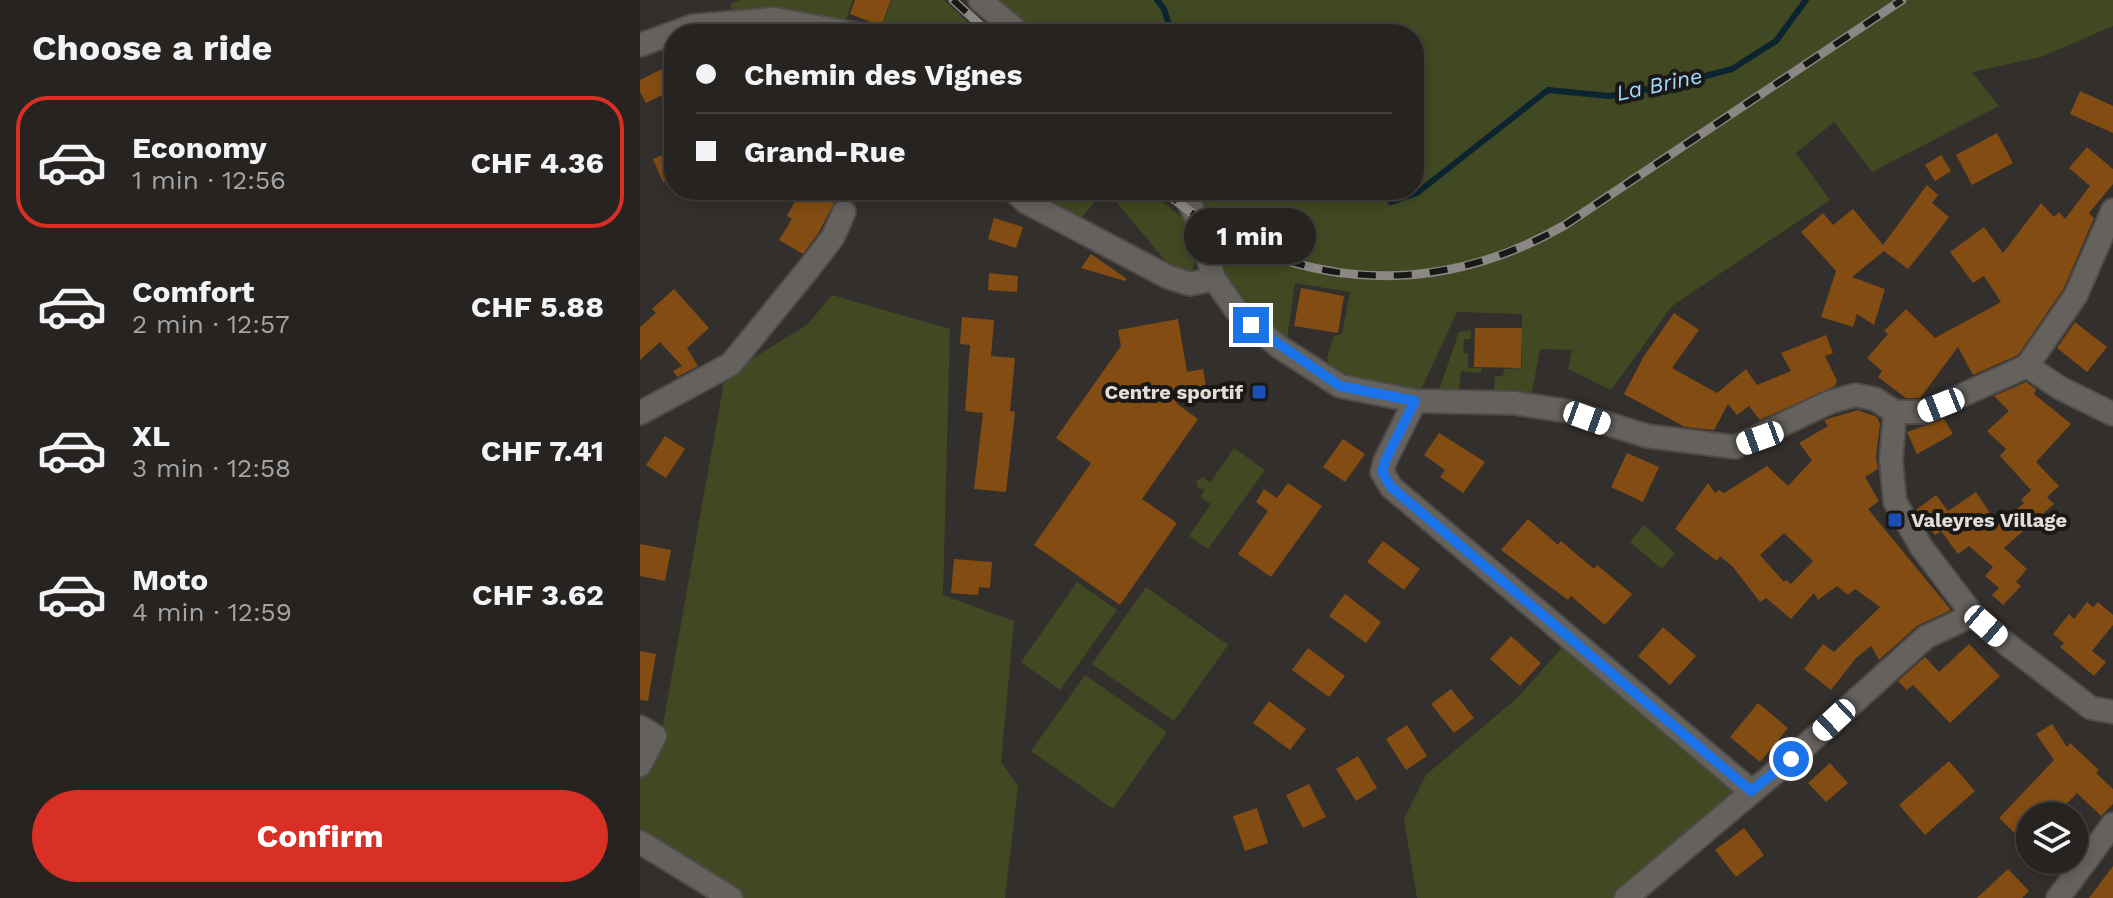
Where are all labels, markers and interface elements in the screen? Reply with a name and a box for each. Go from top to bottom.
text: Choose a ride [32,27,272,69]
text: Chemin des Vignes [744,57,1022,92]
water label: La Brine [1614,63,1704,106]
icon: car [36,126,108,198]
text: Economy [132,130,267,165]
text: Grand-Rue [744,134,906,169]
text: CHF 4.36 [470,145,604,180]
text: 1 min · 12:56 [132,165,286,195]
callout: 1 min [1185,209,1317,265]
text: 1 min [1217,221,1283,251]
icon: car [36,270,108,342]
text: Comfort [132,274,254,309]
text: CHF 5.88 [471,289,604,324]
route end [1233,307,1269,343]
text: 2 min · 12:57 [132,309,290,339]
place label: Centre sportif [1105,380,1244,404]
marker: Centre sportif [1250,383,1268,401]
car [1914,385,1968,425]
car [1560,399,1614,437]
icon: car [36,414,108,486]
text: XL [132,418,170,453]
car [1733,419,1787,457]
text: CHF 7.41 [481,433,604,468]
text: 3 min · 12:58 [132,453,291,483]
place label: Valeyres Village [1911,508,2067,532]
marker: Valeyres Village [1886,511,1904,529]
icon: car [36,558,108,630]
text: Moto [132,562,208,597]
text: CHF 3.62 [472,577,604,612]
text: 4 min · 12:59 [132,597,292,627]
car [1960,601,2012,651]
car [1808,695,1860,745]
route start [1773,741,1809,777]
button: Confirm [32,790,608,882]
map controls [2016,802,2088,874]
button: layers [2016,802,2088,874]

